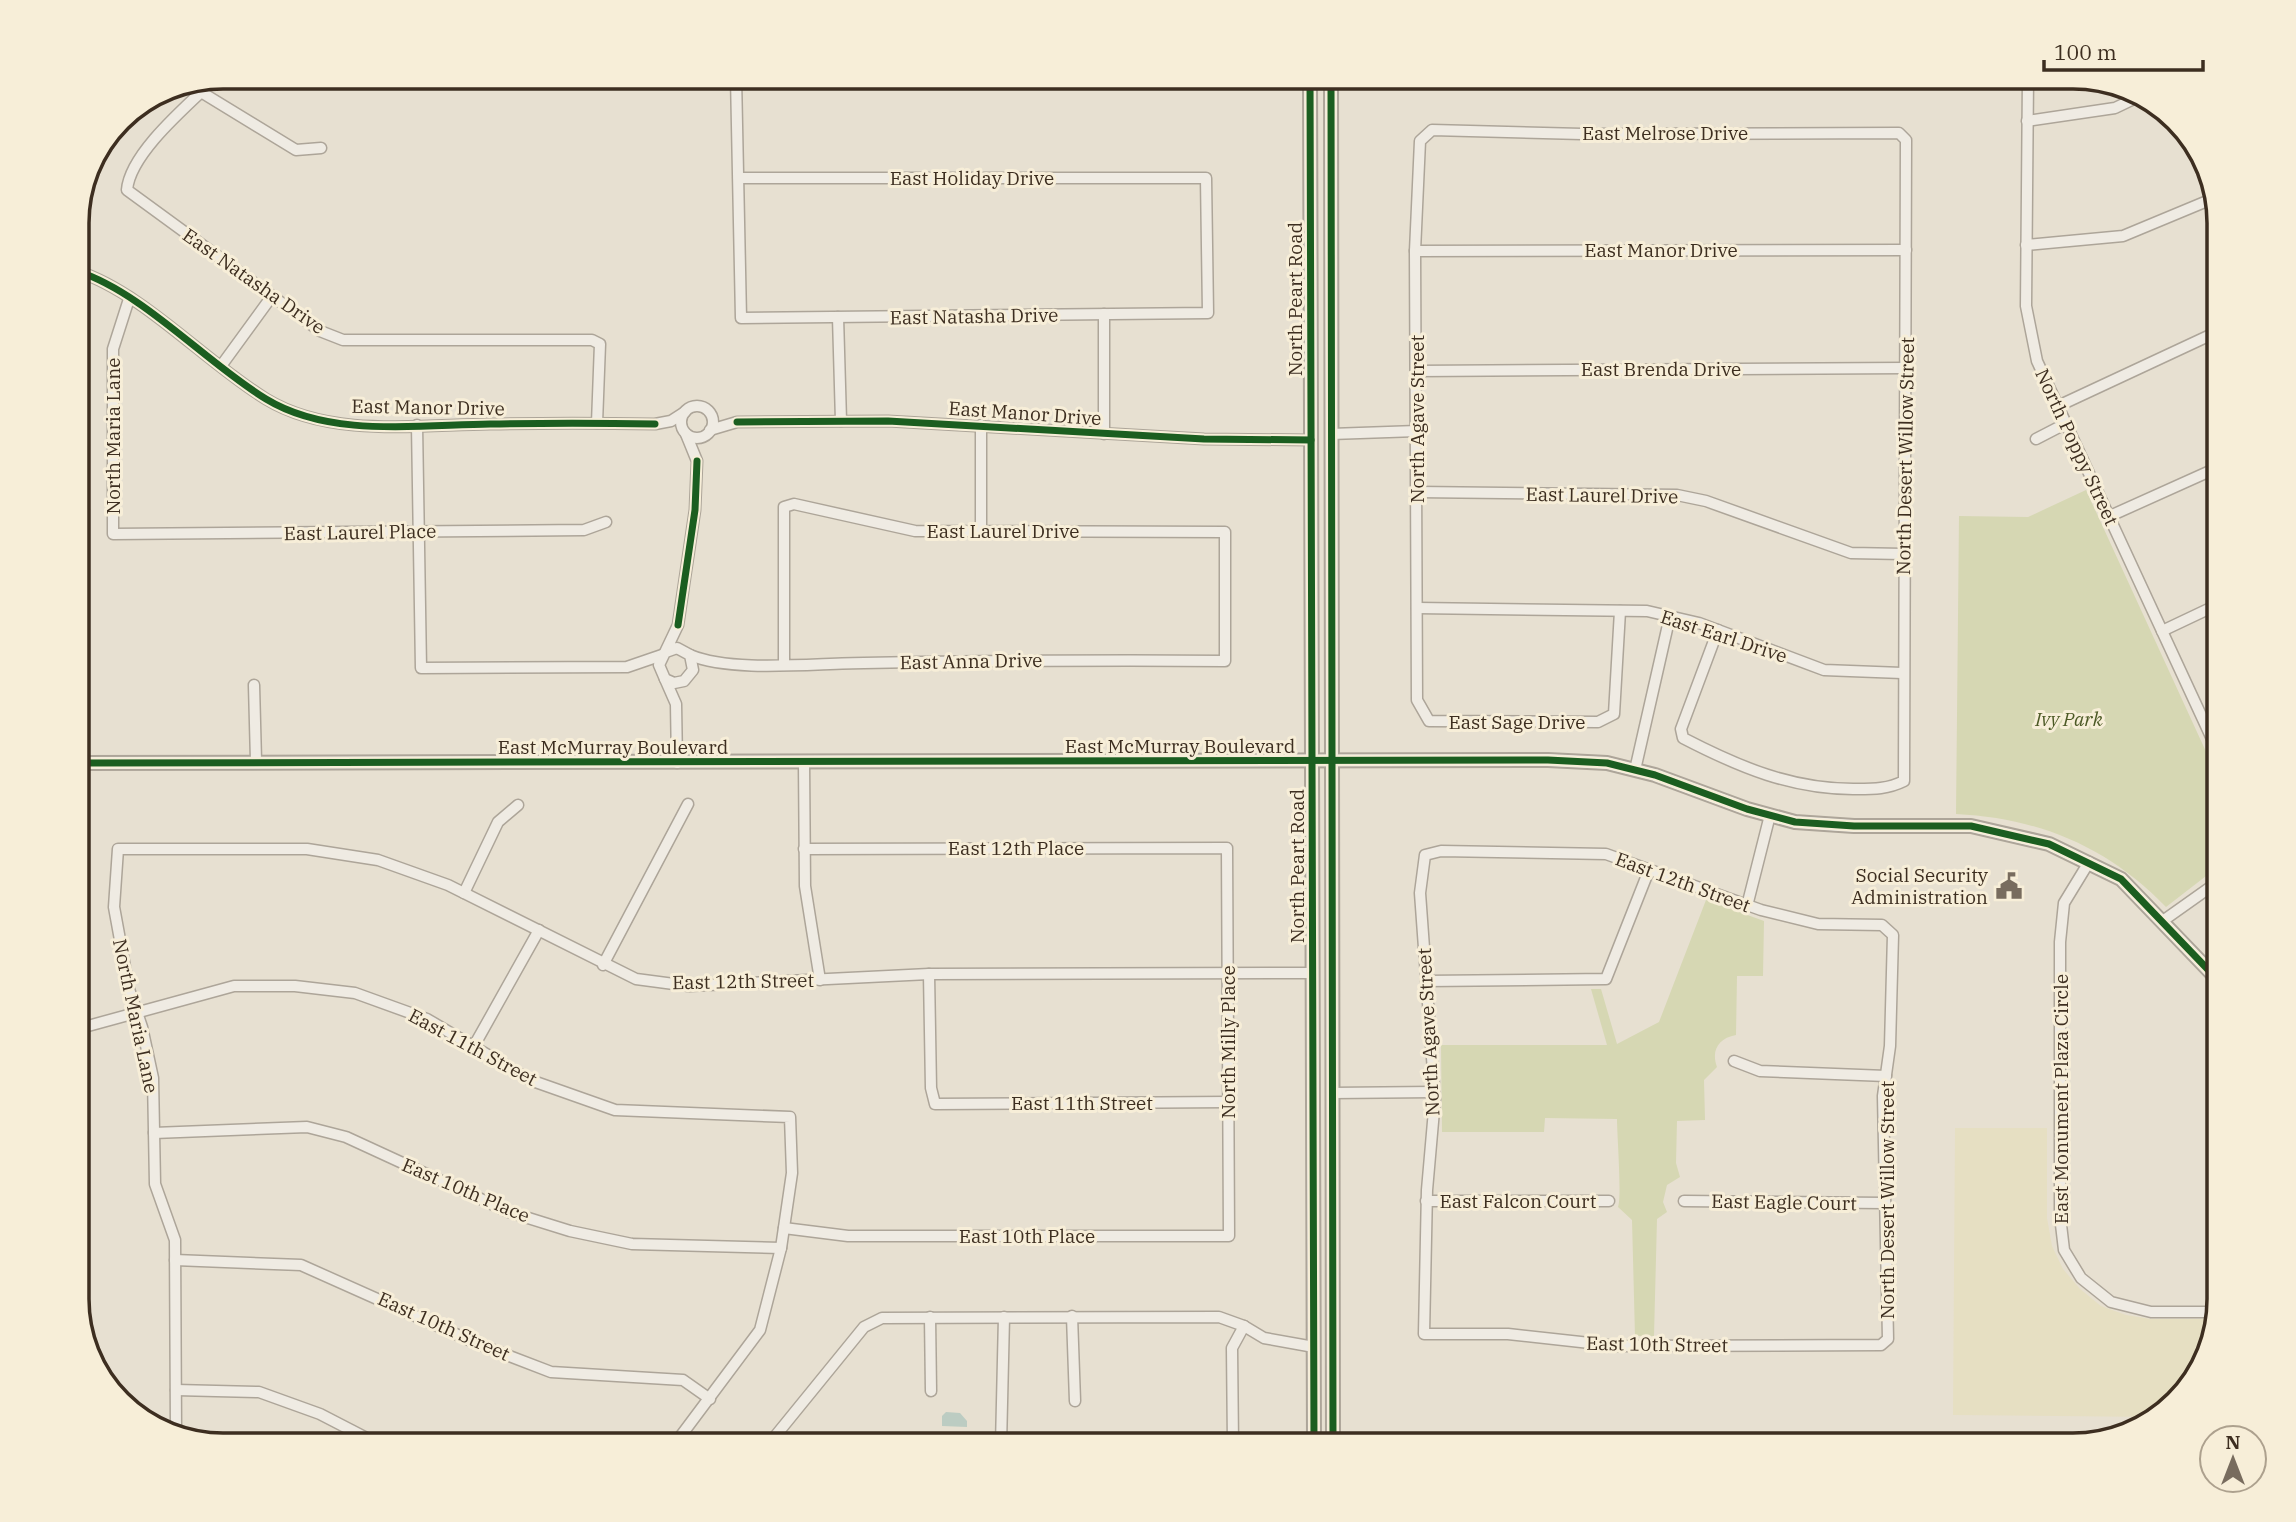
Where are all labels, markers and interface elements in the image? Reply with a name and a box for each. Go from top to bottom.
scale bar [2044,28,2203,72]
text: 100 m [2054,38,2117,66]
street label: East Melrose Drive [1582,121,1748,145]
street label: East Holiday Drive [890,166,1054,190]
street label: North Peart Road [1283,222,1307,376]
street label: East Natasha Drive [178,223,330,339]
street label: East Manor Drive [1584,238,1738,262]
street label: East Natasha Drive [889,303,1059,329]
street label: North Agave Street [1405,335,1429,503]
street label: North Desert Willow Street [1891,336,1919,575]
street label: North Maria Lane [101,357,125,515]
street label: East Brenda Drive [1581,357,1741,381]
street label: North Poppy Street [2030,365,2124,530]
street label: East Manor Drive [351,394,505,420]
street label: East Manor Drive [948,396,1102,430]
street label: East Laurel Drive [1525,482,1679,508]
street label: East Laurel Place [284,519,436,545]
street label: East Laurel Drive [927,519,1079,543]
street label: East Earl Drive [1658,604,1790,668]
street label: East Anna Drive [899,648,1043,674]
park label: Ivy Park [2034,707,2104,731]
street label: East Sage Drive [1448,710,1586,734]
street label: East McMurray Boulevard [1065,734,1295,758]
street label: East McMurray Boulevard [498,735,728,759]
street label: North Peart Road [1285,789,1309,943]
street label: East 12th Place [948,836,1084,860]
street label: East 12th Street [1612,846,1754,918]
place label: Social Security Administration [1851,863,1989,909]
public building icon: Social Security Administration [1994,871,2024,901]
street label: North Maria Lane [108,937,164,1095]
street label: North Agave Street [1412,947,1444,1117]
street label: North Milly Place [1216,965,1240,1119]
street label: East 12th Street [672,968,814,994]
street label: East Monument Plaza Circle [2049,974,2073,1224]
street label: East 11th Street [405,1003,542,1091]
street label: North Desert Willow Street [1875,1081,1899,1319]
street label: East 11th Street [1011,1091,1153,1115]
street label: East 10th Place [399,1152,533,1228]
street label: East Falcon Court [1440,1189,1597,1213]
street label: East Eagle Court [1711,1189,1857,1215]
street label: East 10th Place [959,1224,1095,1248]
street label: East 10th Street [374,1286,514,1366]
street label: East 10th Street [1586,1331,1728,1357]
north arrow [2198,1424,2268,1494]
text: N [2225,1430,2241,1454]

